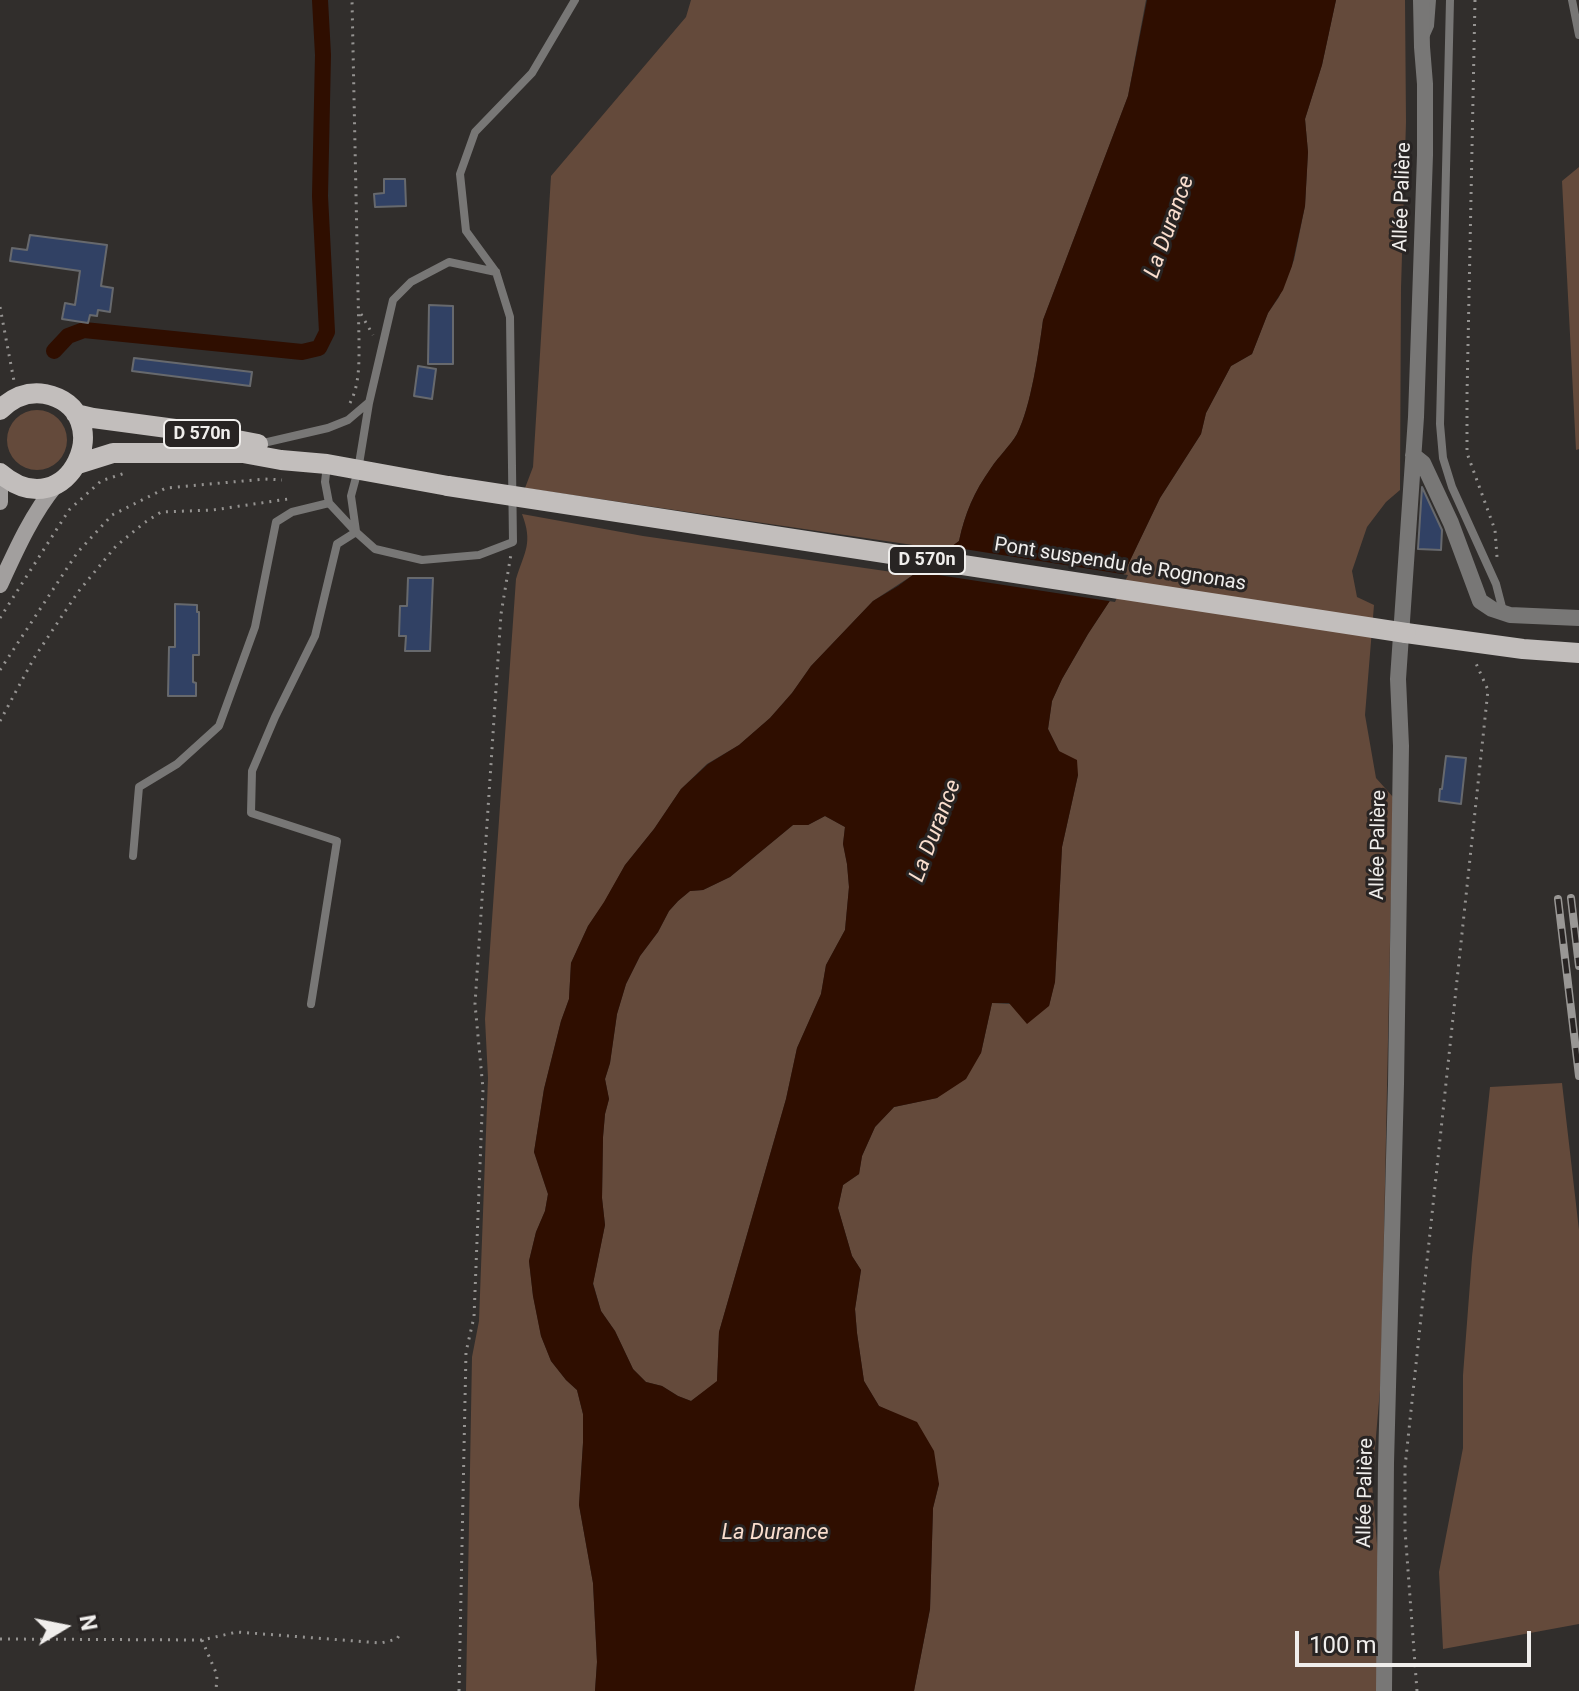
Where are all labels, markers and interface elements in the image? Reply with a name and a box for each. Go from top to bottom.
street label: Allée Palière [1389,142,1417,252]
water label: La Durance [1139,172,1201,282]
road number: D 570n [164,420,240,448]
street label: Pont suspendu de Rognonas [992,533,1248,597]
road number: D 570n [889,546,965,574]
water label: La Durance [905,776,967,886]
street label: Allée Palière [1366,790,1392,900]
street label: Allée Palière [1353,1438,1379,1548]
water label: La Durance [722,1520,828,1546]
north arrow [24,1587,104,1667]
text: N [74,1613,102,1633]
scale bar [1299,1615,1535,1665]
text: 100 m [1309,1631,1376,1659]

